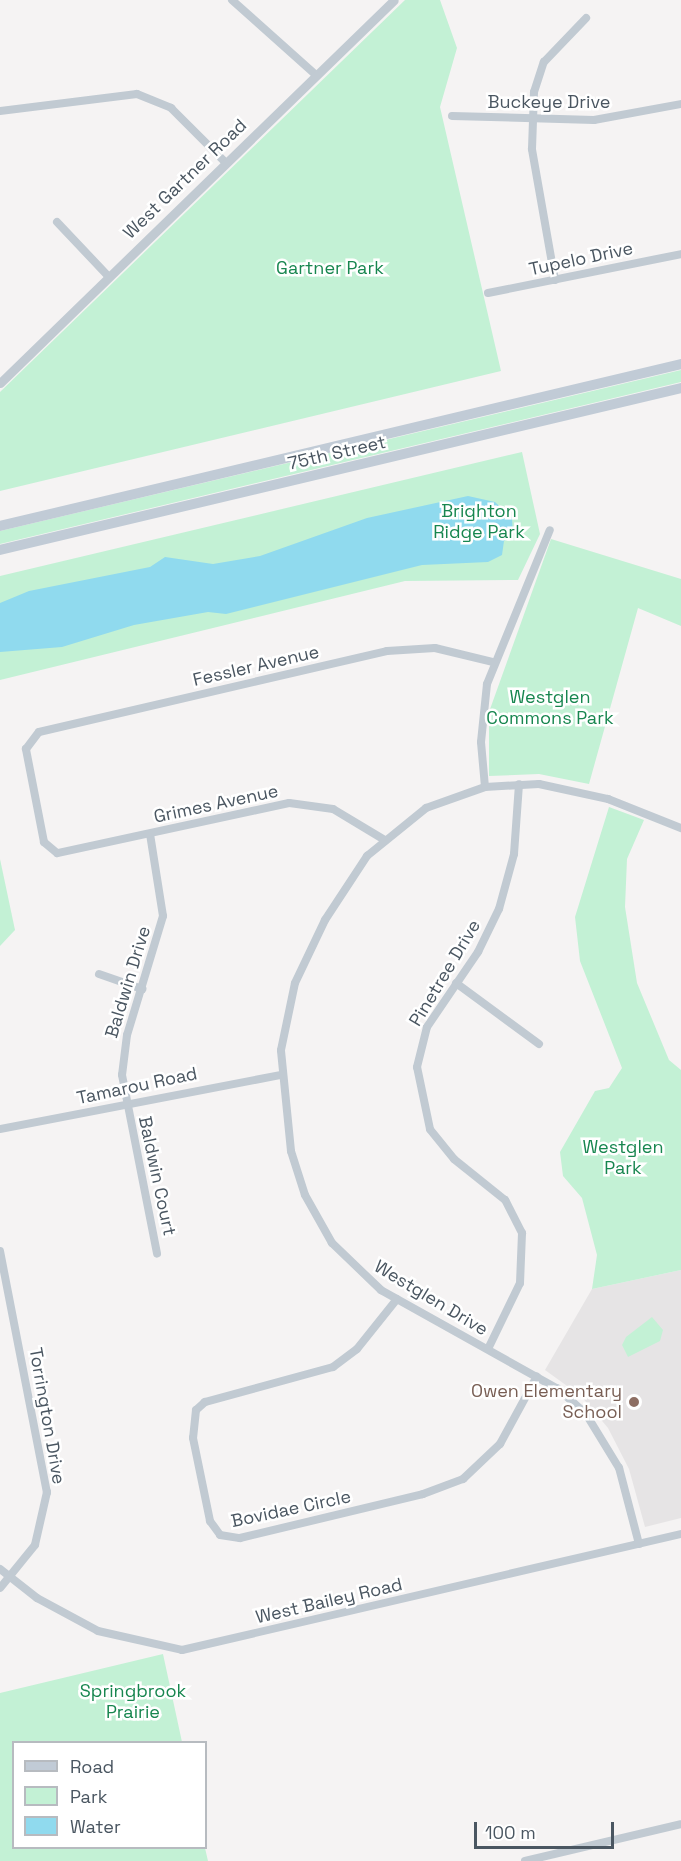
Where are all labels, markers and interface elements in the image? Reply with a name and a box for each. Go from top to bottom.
street label: Buckeye Drive [488,91,610,113]
street label: West Gartner Road [119,115,251,243]
street label: Tupelo Drive [527,237,635,281]
park label: Gartner Park [276,257,384,279]
street label: 75th Street [286,431,388,475]
park label: Brighton Ridge Park [433,501,525,544]
street label: Fessler Avenue [191,641,321,691]
park label: Westglen Commons Park [486,687,614,730]
street label: Grimes Avenue [152,780,280,828]
street label: Pinetree Drive [405,916,485,1030]
street label: Baldwin Drive [101,923,155,1041]
street label: Tamarou Road [75,1063,199,1109]
street label: Baldwin Court [134,1114,180,1238]
park label: Westglen Park [582,1137,664,1180]
street label: Westglen Drive [370,1256,492,1340]
street label: Torrington Drive [24,1346,70,1486]
place label: Owen Elementary School [471,1381,622,1424]
marker: Owen Elementary School [627,1395,641,1409]
street label: Bovidae Circle [229,1486,353,1532]
street label: West Bailey Road [254,1574,404,1628]
park label: Springbrook Prairie [80,1681,186,1724]
legend [12,1741,207,1849]
text: Road [70,1755,114,1778]
text: Park [70,1785,107,1808]
scale bar [477,1810,616,1848]
text: Water [70,1815,121,1838]
text: 100 m [485,1821,536,1844]

